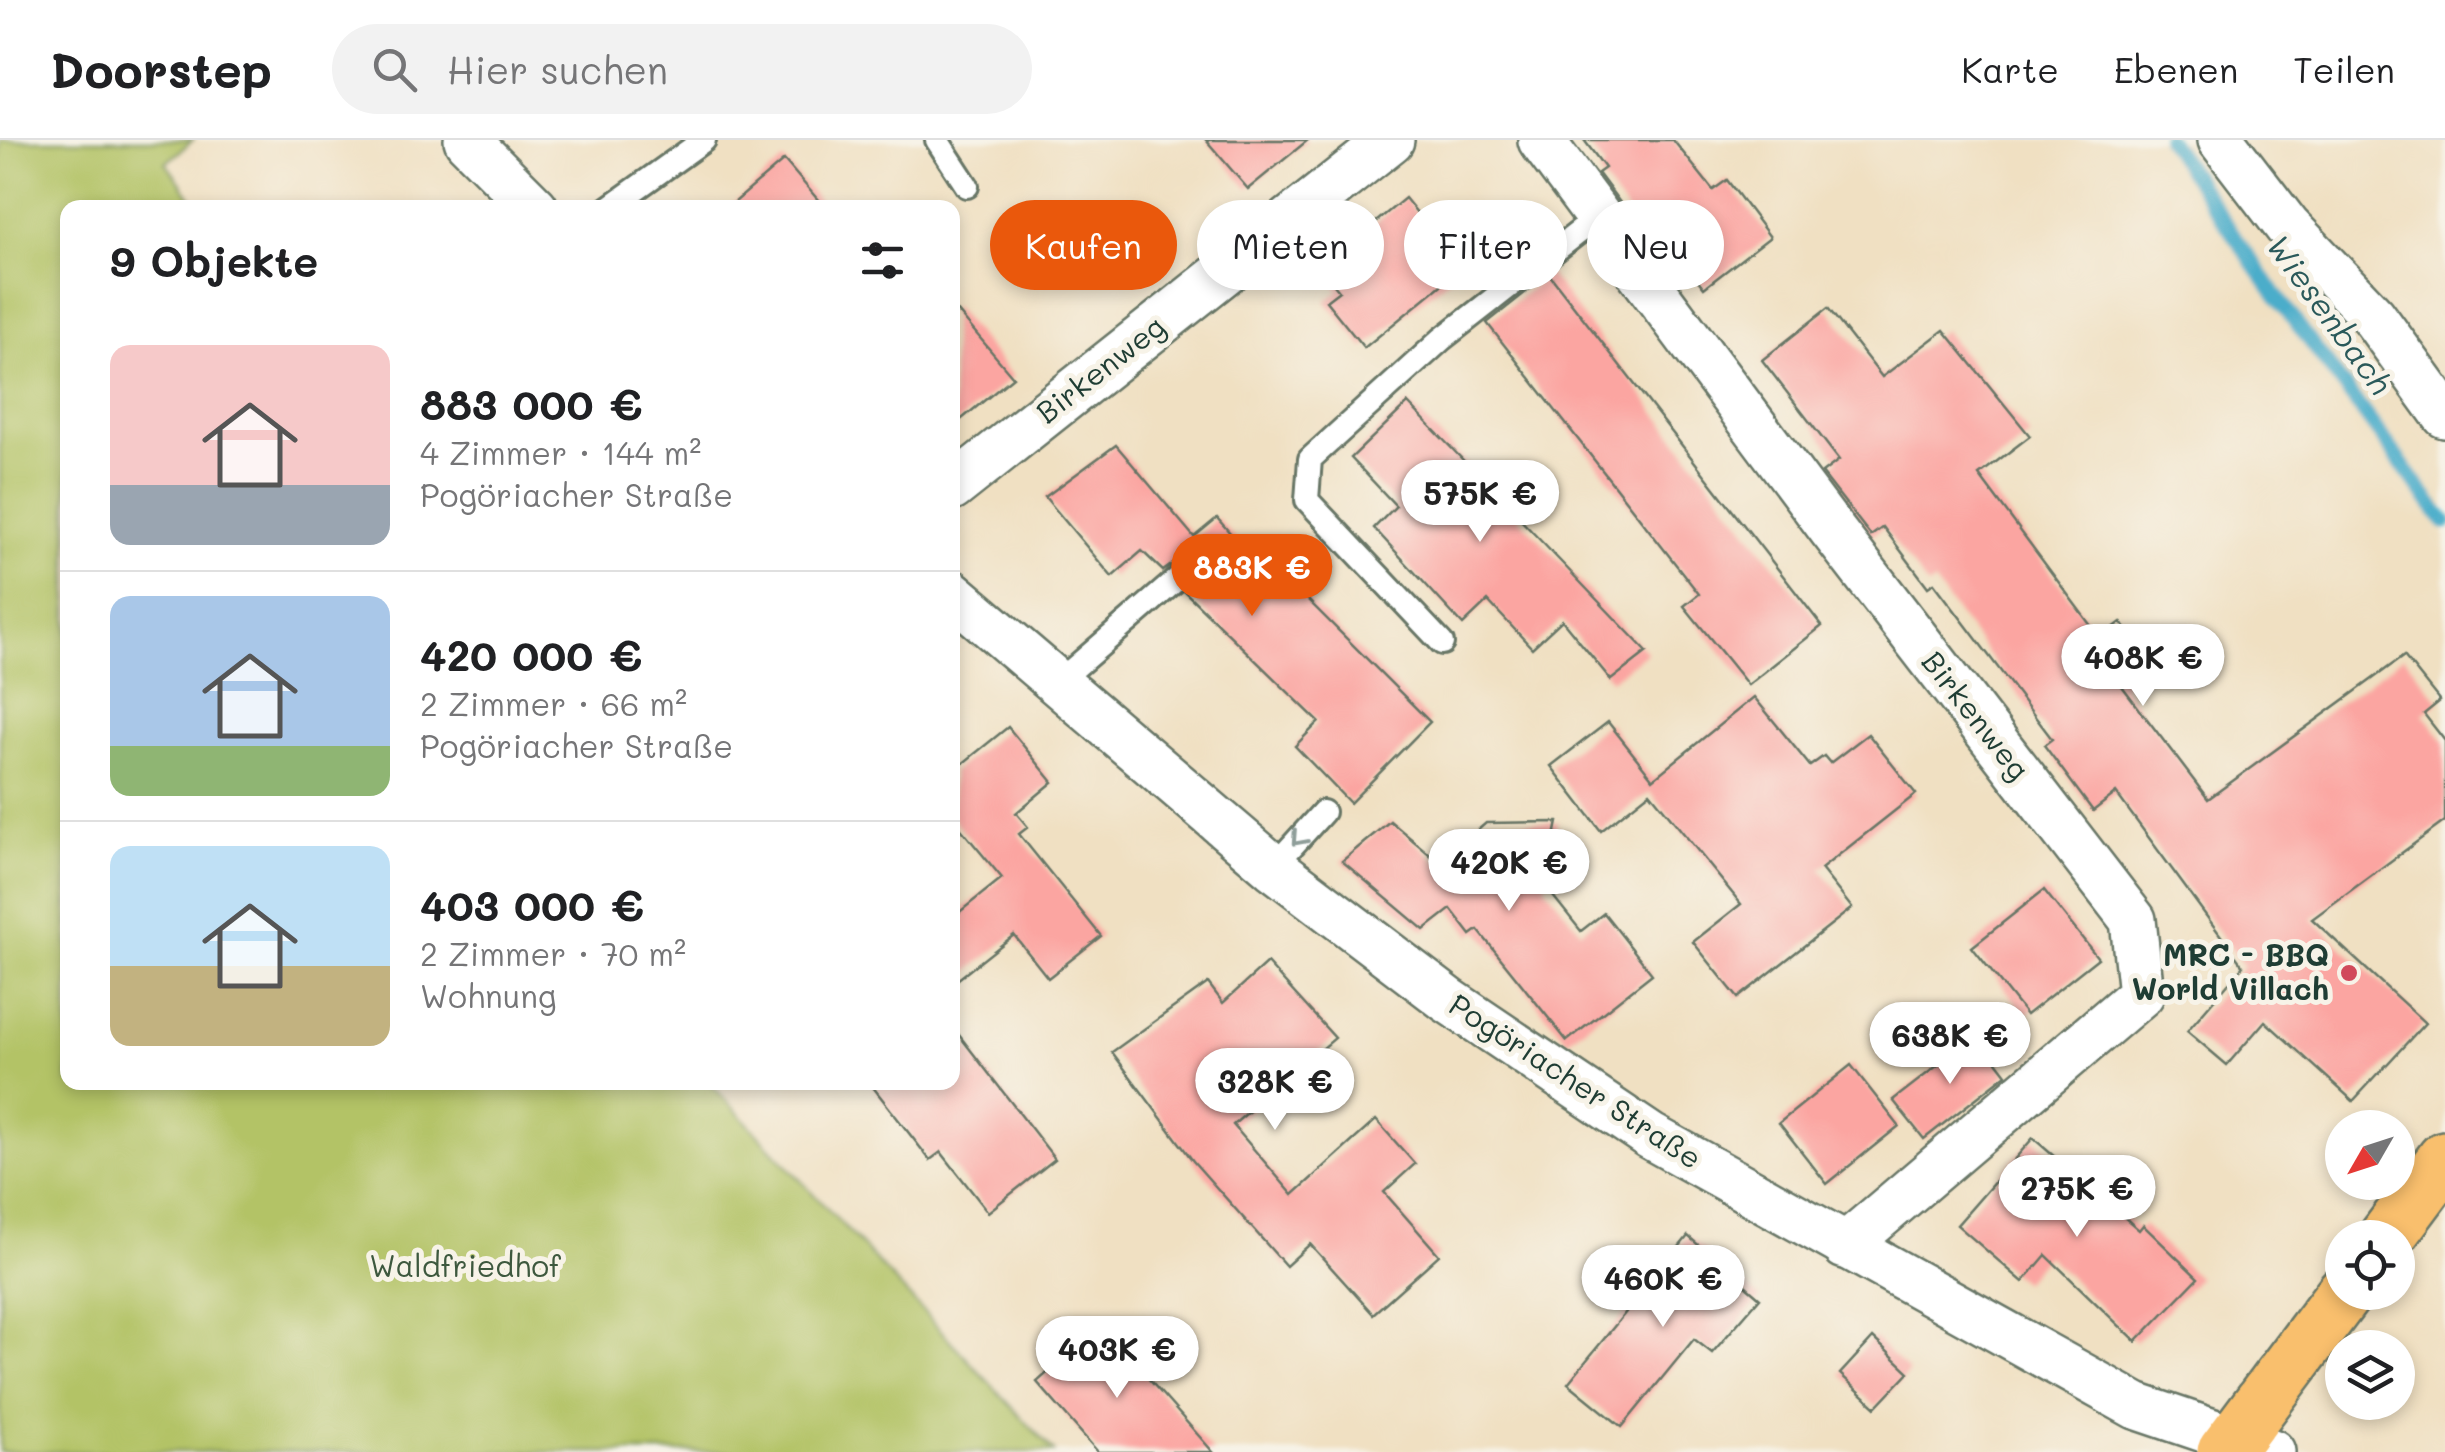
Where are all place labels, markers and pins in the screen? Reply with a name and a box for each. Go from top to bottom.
pin: 575K € [1399,460,1561,545]
pin: 883K € [1171,534,1333,619]
pin: 408K € [2062,624,2224,709]
pin: 420K € [1428,829,1590,914]
place label: MRC - BBQ World Villach [2132,934,2329,1008]
marker: MRC - BBQ World Villach [2338,962,2360,984]
pin: 638K € [1869,1002,2031,1087]
pin: 328K € [1194,1048,1356,1133]
pin: 275K € [1996,1155,2158,1240]
pin: 460K € [1582,1245,1744,1330]
pin: 403K € [1036,1316,1198,1401]

